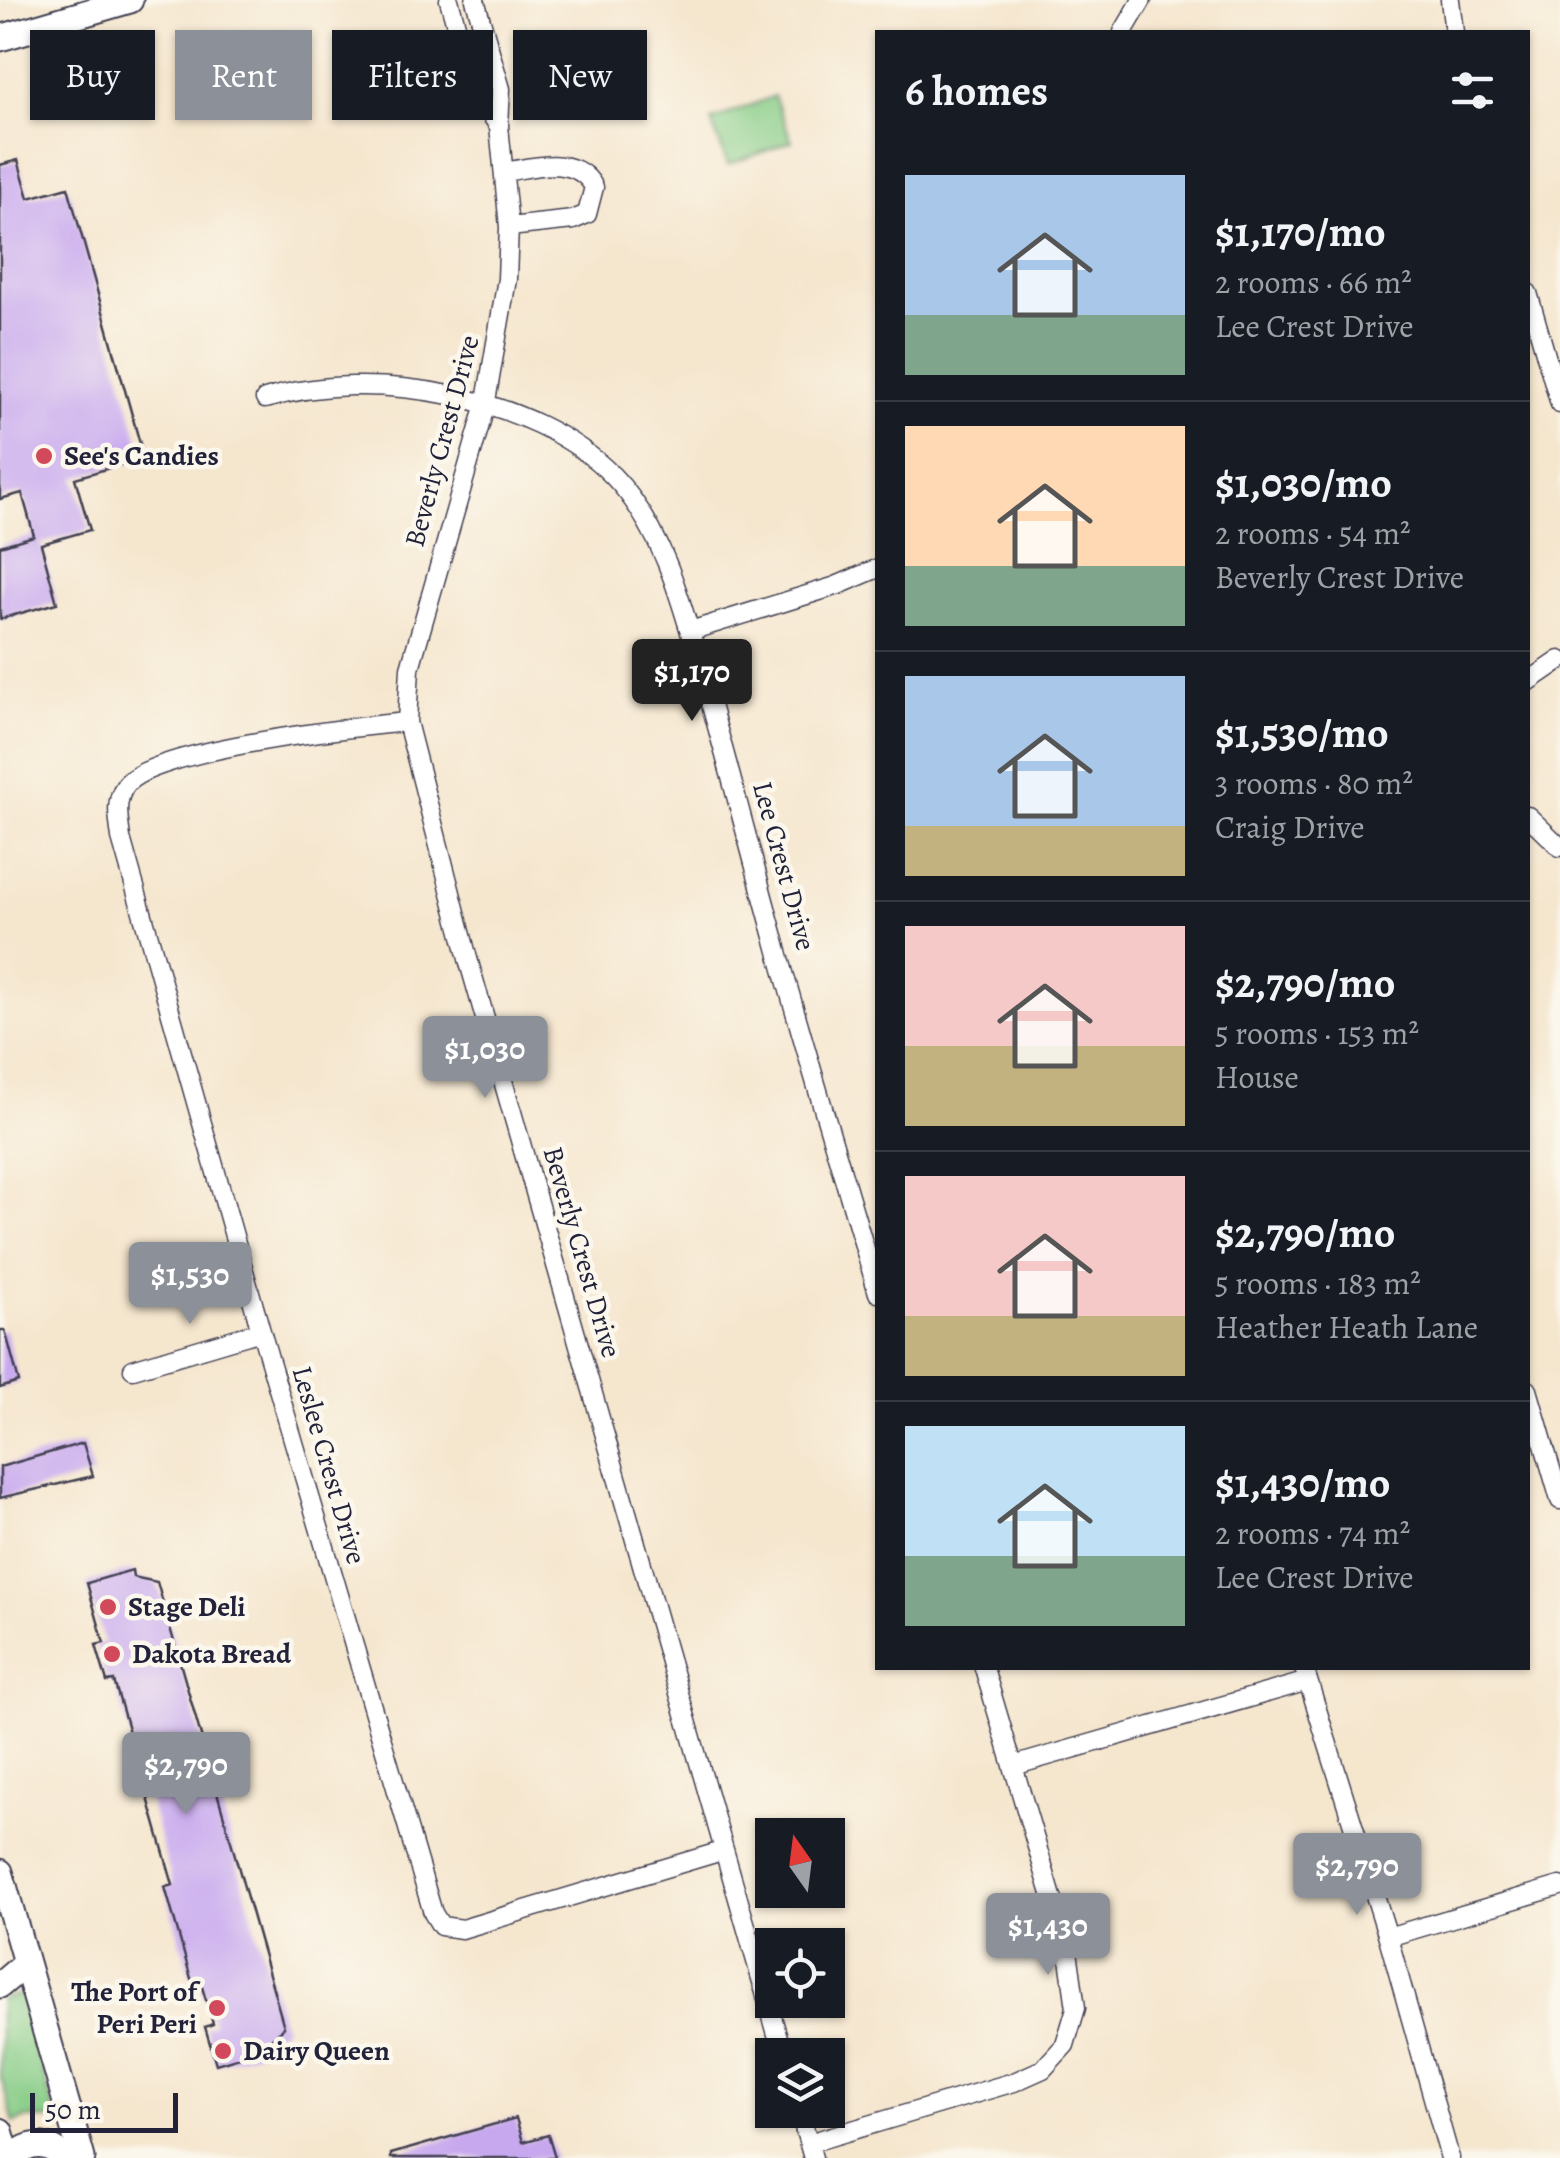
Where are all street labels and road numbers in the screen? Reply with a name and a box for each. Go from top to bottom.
street label: Beverly Crest Drive [395,331,489,551]
street label: Lee Crest Drive [743,777,825,955]
street label: Beverly Crest Drive [534,1142,630,1362]
street label: Leslee Crest Drive [283,1362,375,1568]

